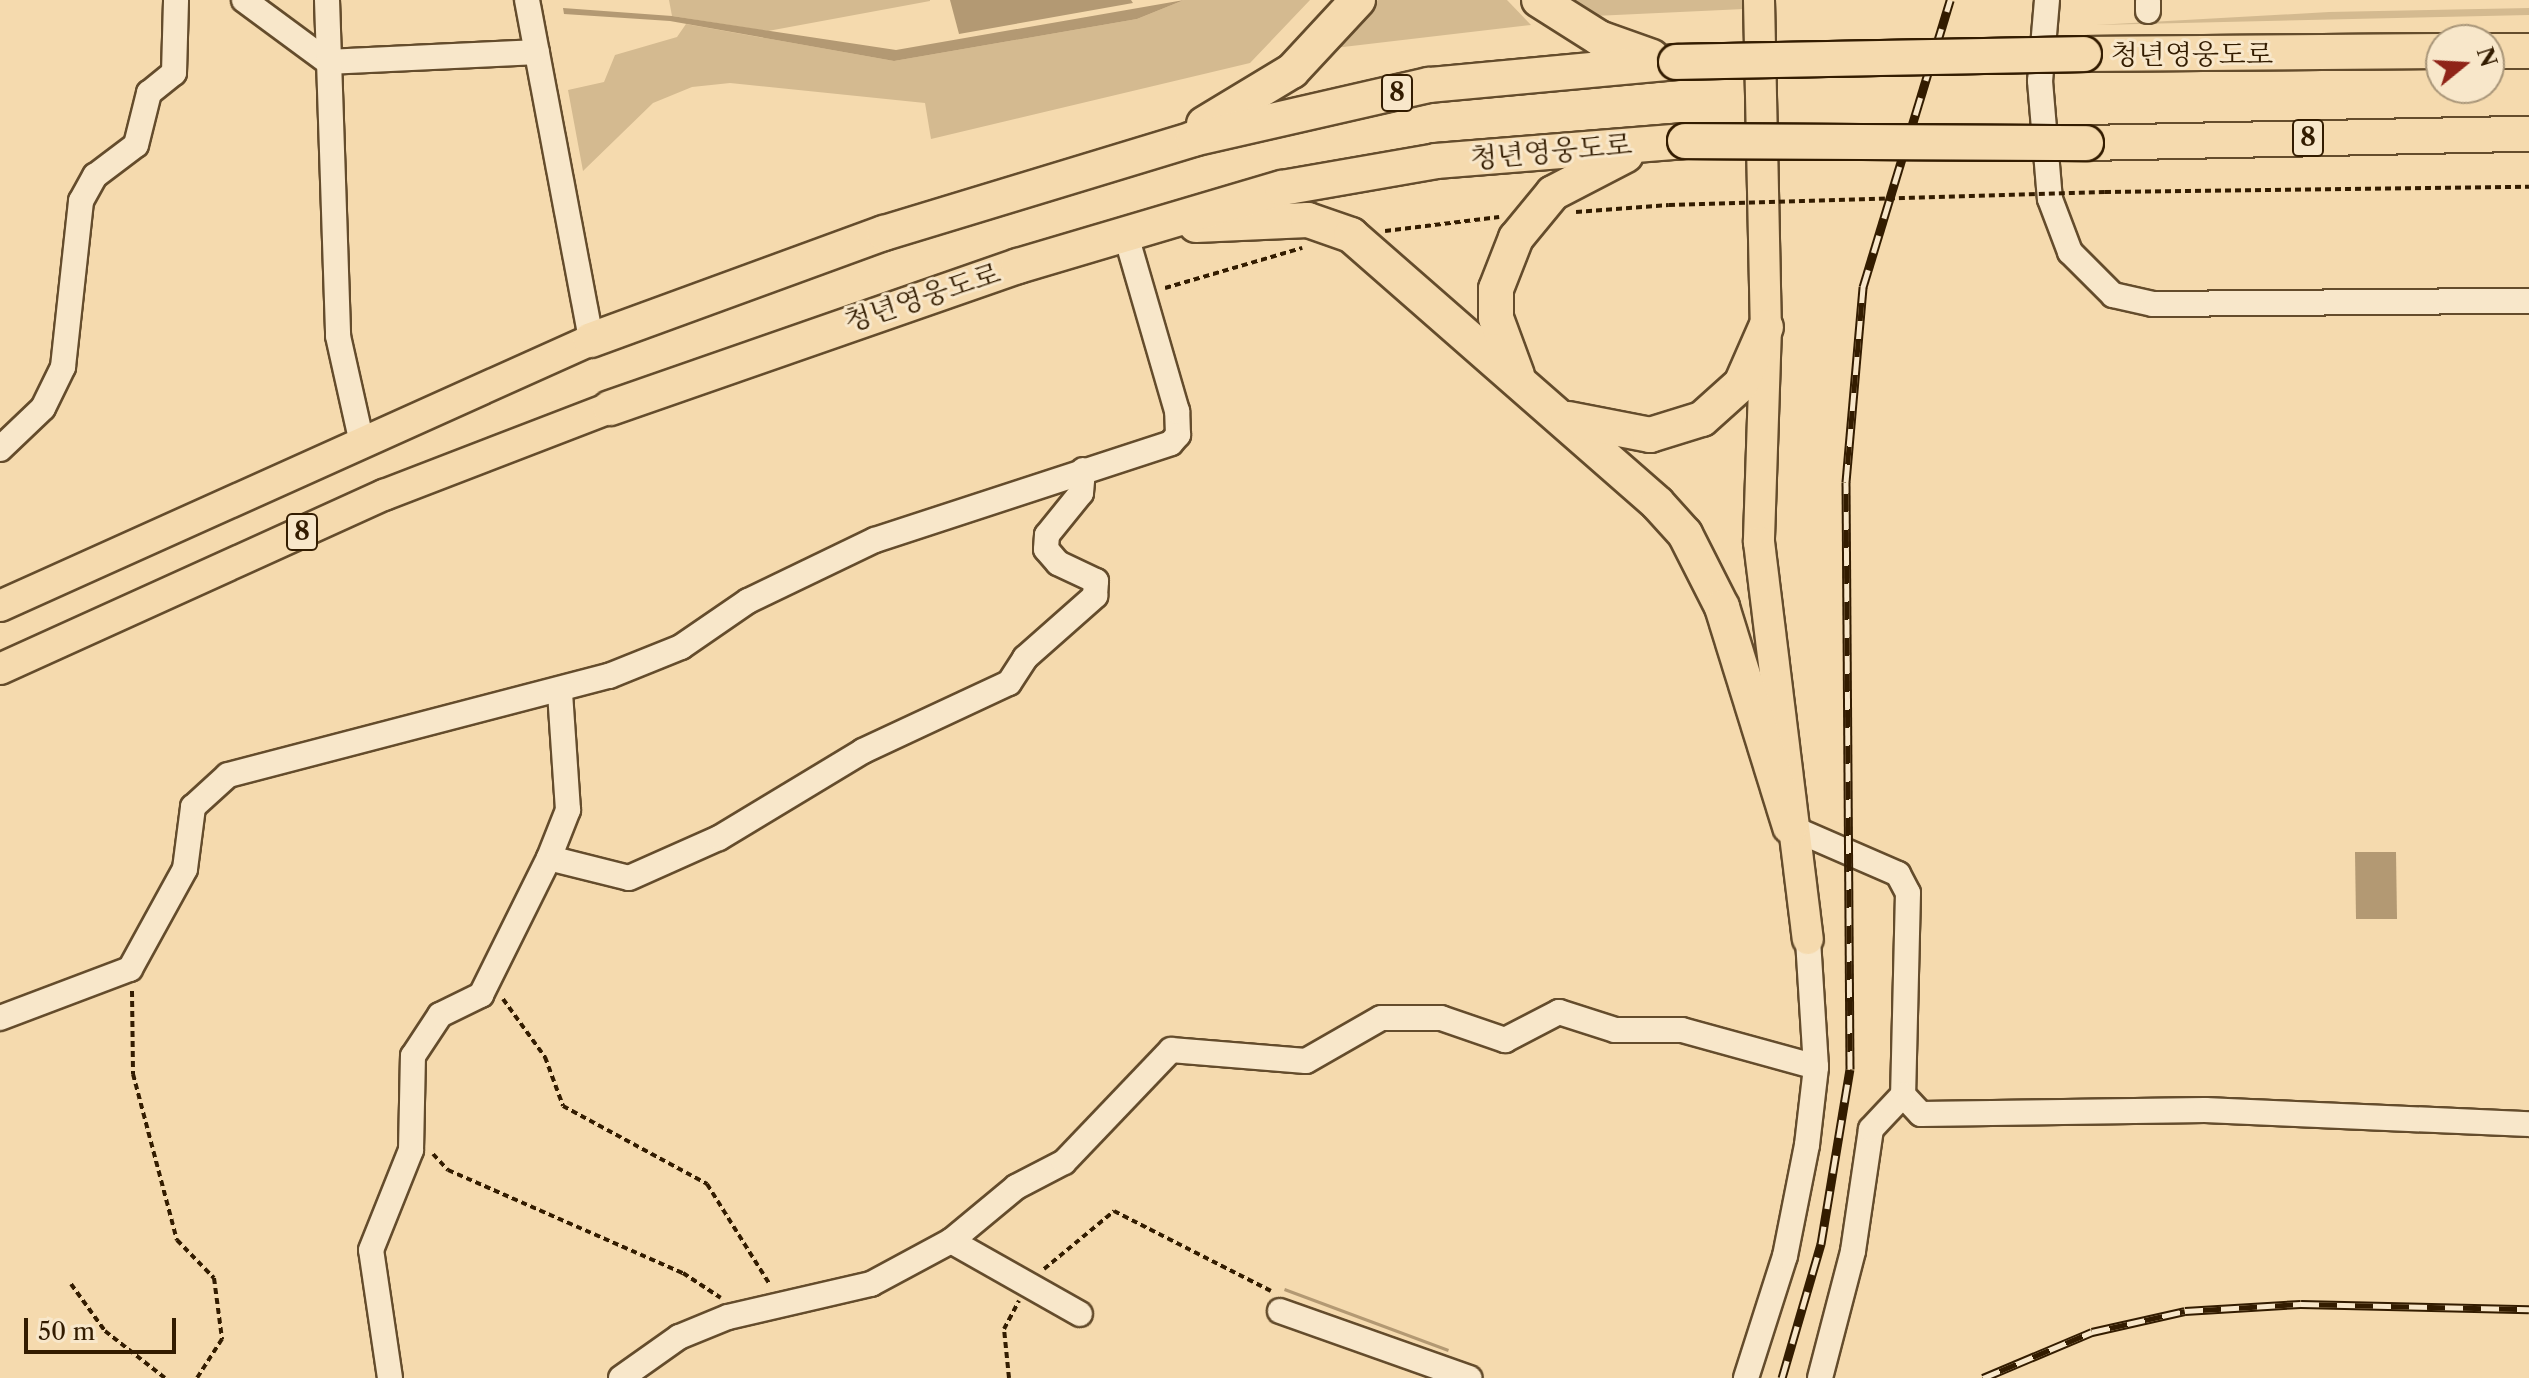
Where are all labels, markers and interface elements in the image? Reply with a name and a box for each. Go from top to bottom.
north arrow [2425,24,2505,104]
street label: 청년영웅도로 [2111,37,2273,71]
text: N [2471,44,2502,70]
road number: 8 [1379,71,1415,115]
road number: 8 [2290,116,2326,160]
street label: 청년영웅도로 [1469,127,1633,175]
street label: 청년영웅도로 [840,256,1004,338]
road number: 8 [284,510,320,554]
scale bar [28,1302,180,1352]
text: 50 m [38,1317,95,1346]

